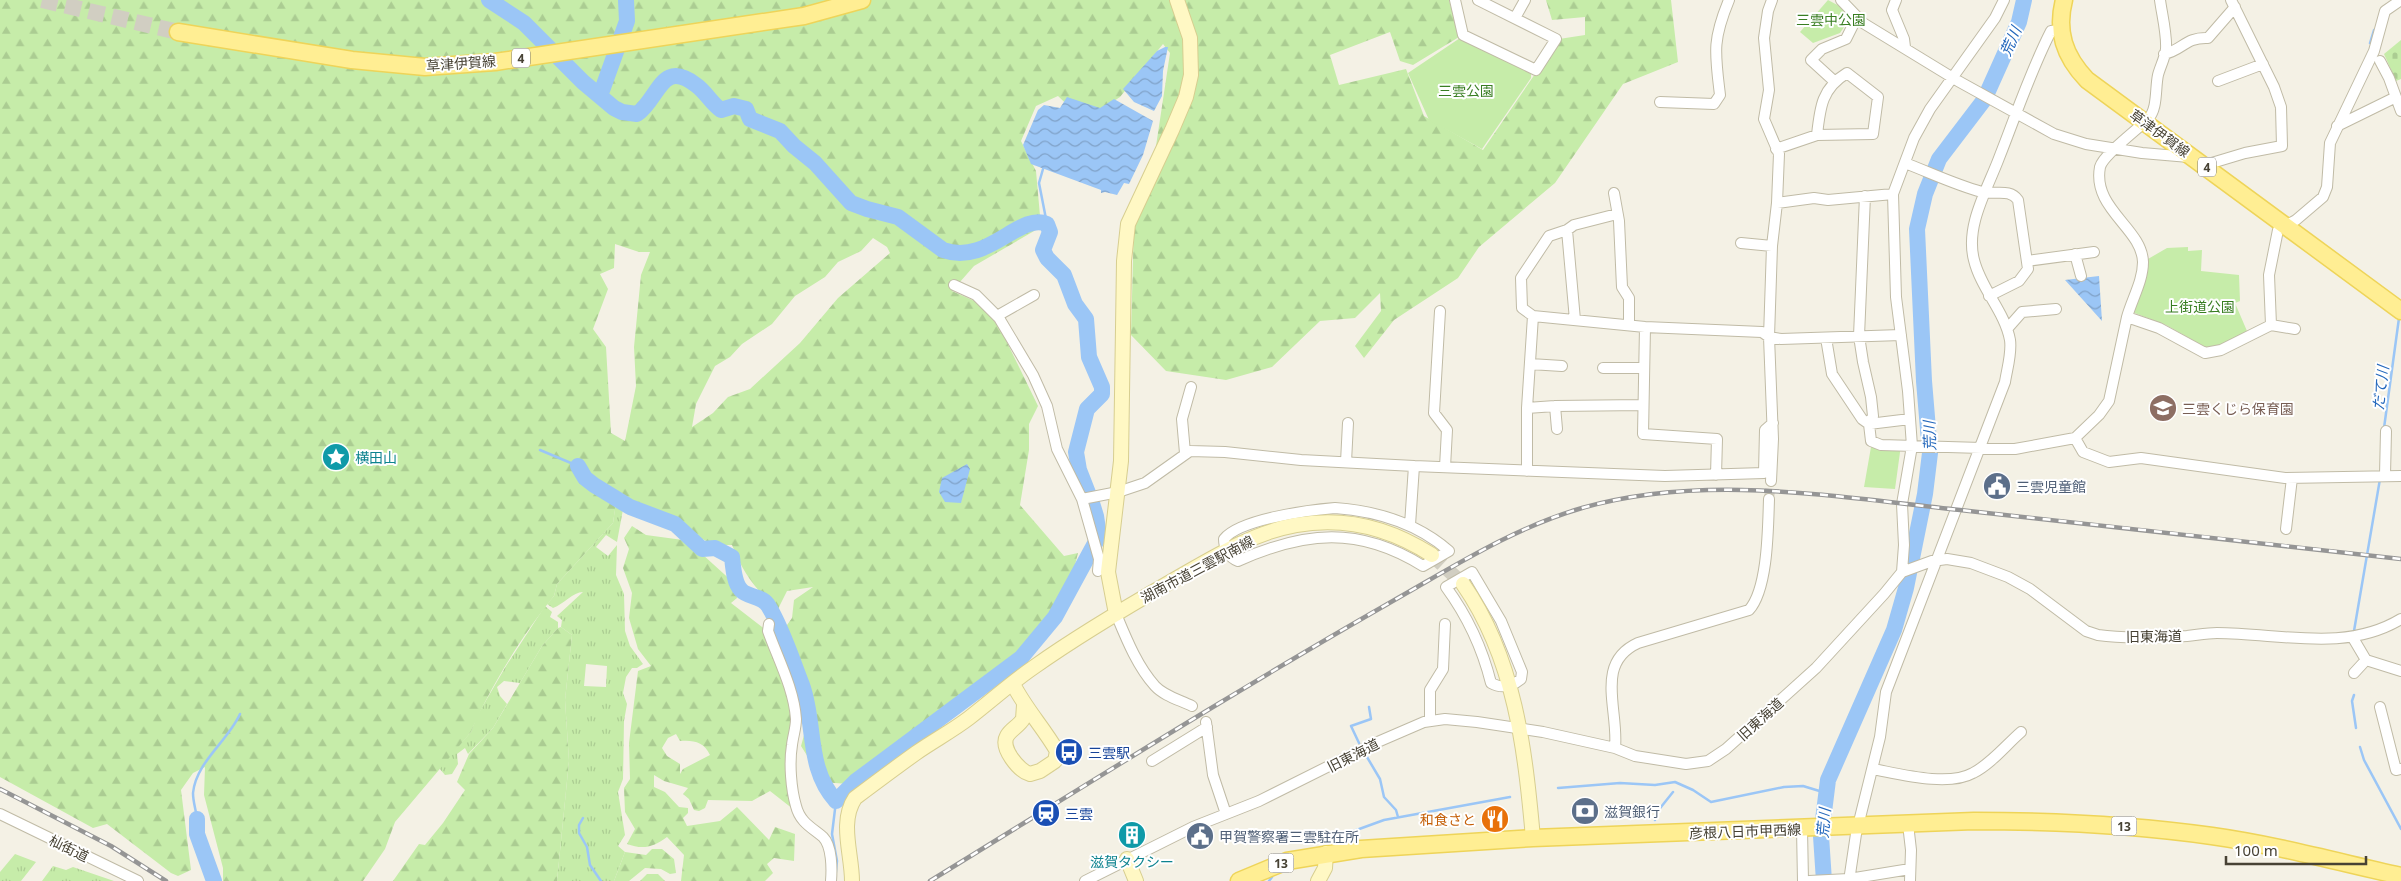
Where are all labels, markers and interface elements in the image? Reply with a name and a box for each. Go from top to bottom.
park label: 三雲中公園 [1796,10,1866,29]
water label: 荒川 [1995,21,2026,59]
road number: 4 [512,48,530,68]
street label: 草津伊賀線 [425,51,497,75]
park label: 三雲公園 [1438,81,1494,100]
street label: 草津伊賀線 [2126,105,2194,161]
road number: 4 [2198,158,2216,176]
park label: 上街道公園 [2165,297,2235,316]
water label: だて川 [2367,362,2393,412]
school or university icon: 三雲くじら保育園 [2148,393,2178,423]
place label: 三雲くじら保育園 [2182,399,2294,418]
water label: 荒川 [1918,419,1940,451]
place icon: 横田山 [321,442,351,472]
place label: 横田山 [355,448,397,467]
public building icon: 三雲児童館 [1982,471,2012,501]
place label: 三雲児童館 [2016,477,2086,496]
street label: 湖南市道三雲駅南線 [1137,531,1257,607]
street label: 旧東海道 [2126,626,2182,646]
street label: 旧東海道 [1733,693,1787,745]
street label: 旧東海道 [1324,734,1382,776]
bus stop icon: 三雲駅 [1054,737,1084,767]
place label: 三雲駅 [1088,743,1130,762]
bank icon: 滋賀銀行 [1570,796,1600,826]
station icon: 三雲 [1031,798,1061,828]
place label: 滋賀銀行 [1604,802,1660,821]
place label: 三雲 [1065,804,1093,823]
restaurant icon: 和食さと [1480,804,1510,834]
water label: 荒川 [1812,805,1834,839]
place label: 和食さと [1420,810,1476,829]
road number: 13 [2112,816,2136,836]
building icon: 滋賀タクシー [1117,820,1147,850]
street label: 彦根八日市甲西線 [1689,820,1801,842]
public building icon: 甲賀警察署三雲駐在所 [1185,821,1215,851]
place label: 甲賀警察署三雲駐在所 [1219,827,1359,846]
street label: 杣街道 [46,830,92,866]
scale bar [2226,834,2366,866]
text: 100 m [2234,840,2278,860]
place label: 滋賀タクシー [1090,852,1174,871]
road number: 13 [1268,854,1294,872]

